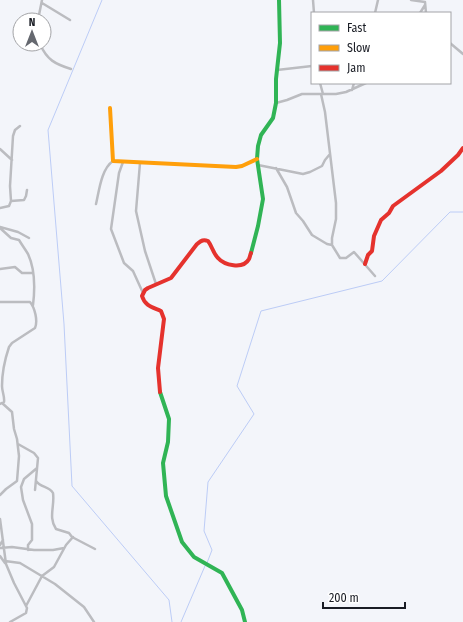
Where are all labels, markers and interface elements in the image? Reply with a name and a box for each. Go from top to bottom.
north arrow [12,12,52,52]
legend [311,12,451,84]
text: N [29,16,35,29]
text: Fast [347,21,366,35]
text: Slow [347,41,370,55]
text: Jam [347,61,365,75]
scale bar [323,584,405,610]
text: 200 m [329,591,359,605]

